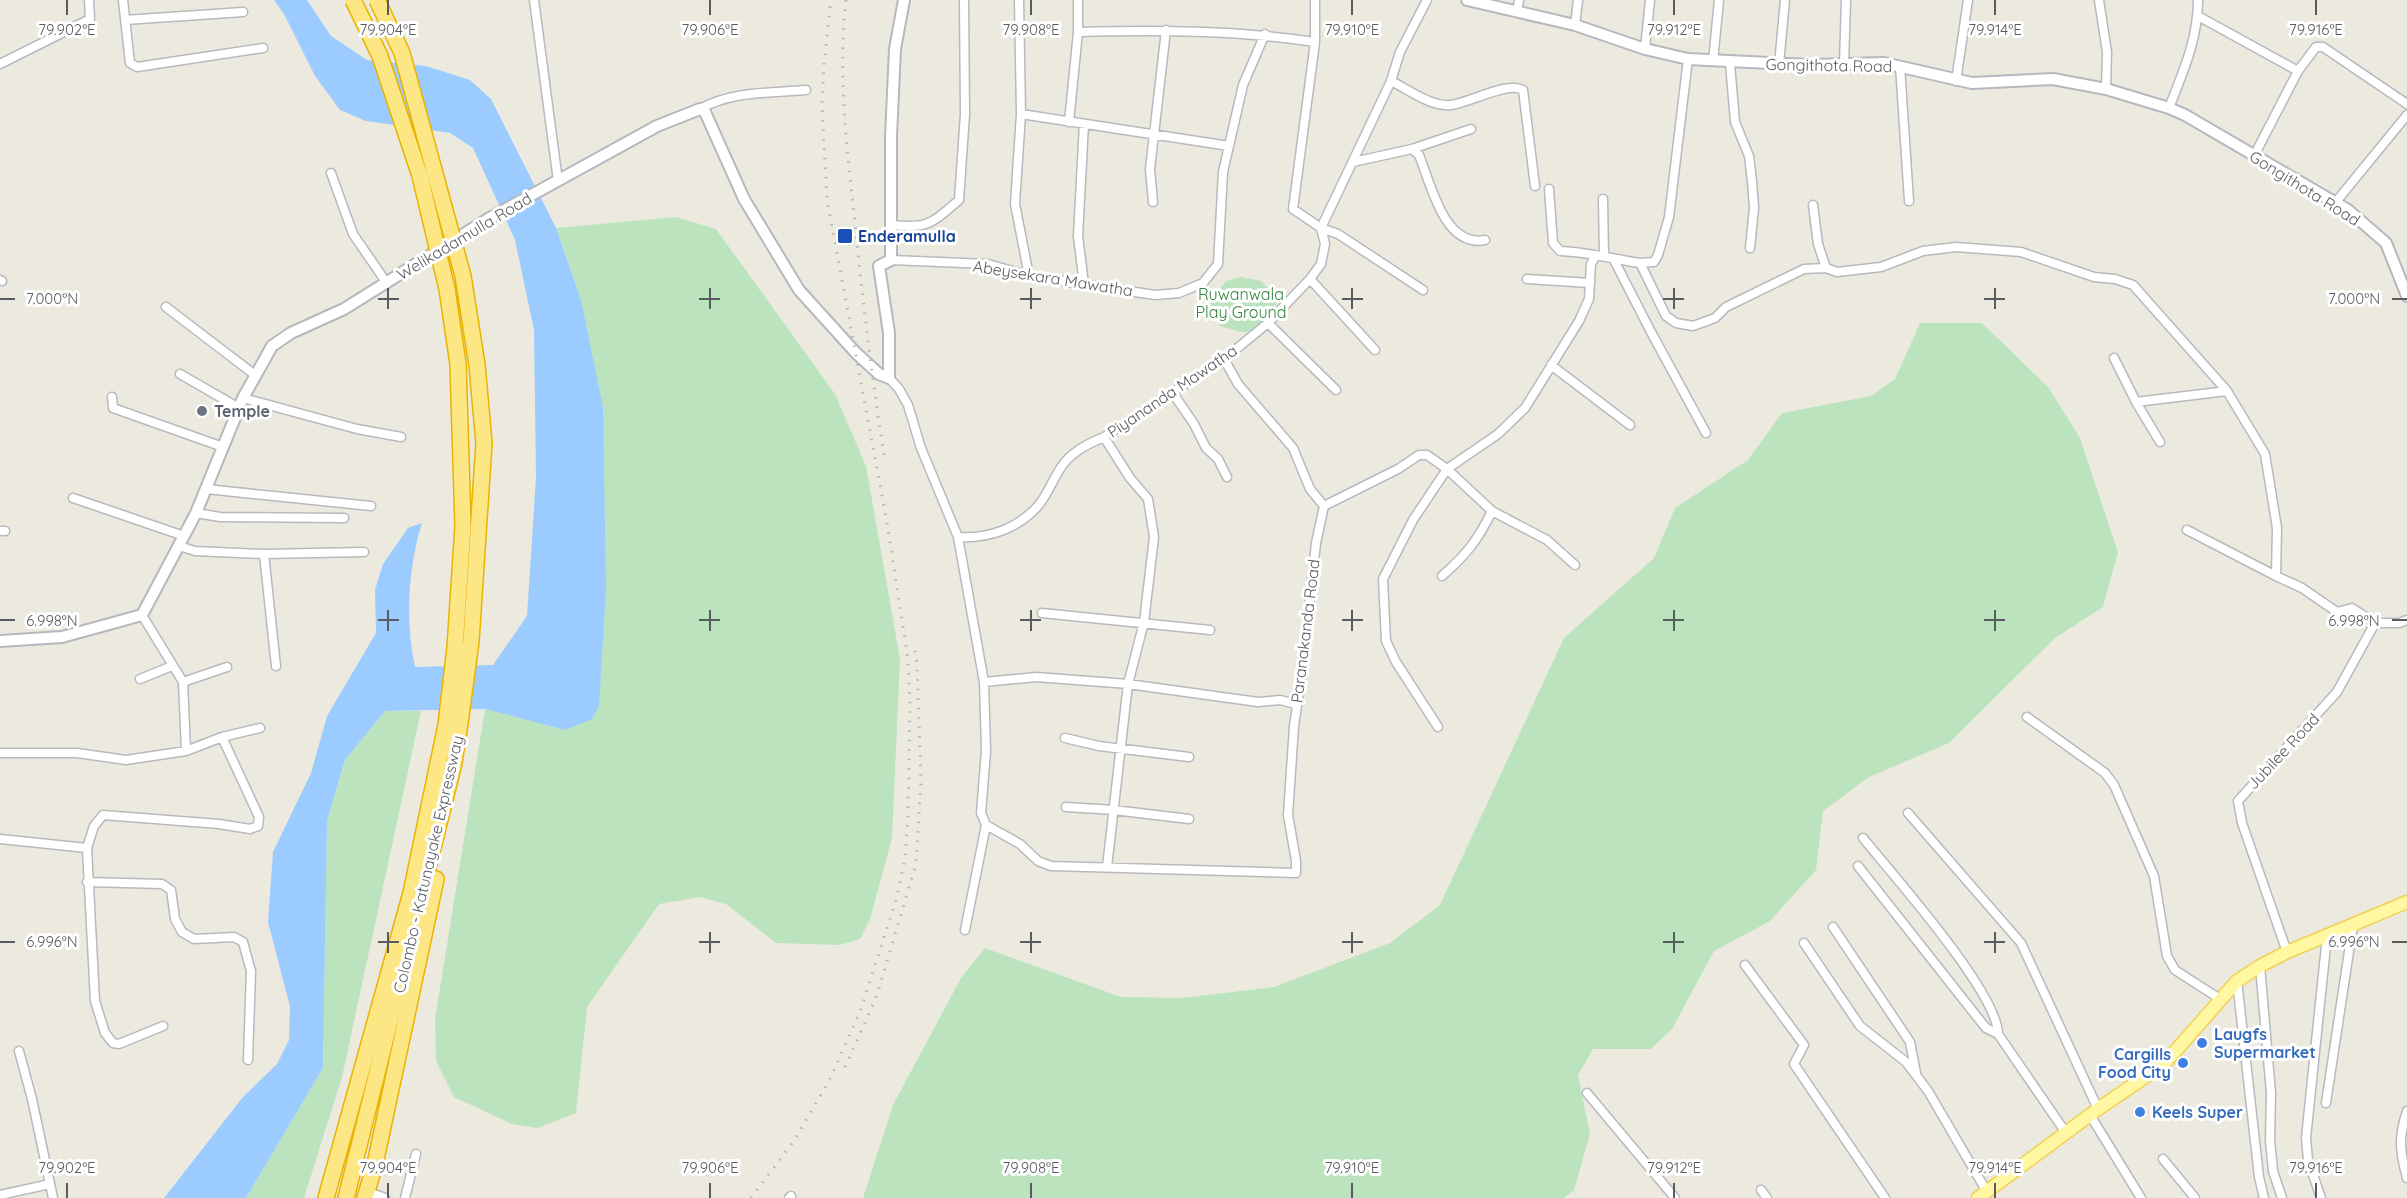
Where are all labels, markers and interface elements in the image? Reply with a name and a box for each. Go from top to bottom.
text: 79.902°E [38,20,96,39]
text: 79.904°E [360,20,416,39]
text: 79.906°E [681,20,739,39]
text: 79.908°E [1002,20,1060,39]
text: 79.910°E [1325,20,1379,39]
text: 79.912°E [1647,20,1701,39]
text: 79.914°E [1968,20,2022,39]
text: 79.916°E [2289,20,2343,39]
street label: Gongithota Road [1765,54,1893,76]
street label: Gongithota Road [2246,146,2364,230]
street label: Welikadamulla Road [393,188,535,284]
place label: Enderamulla [858,226,956,246]
marker: Enderamulla [836,227,854,245]
street label: Abeysekara Mawatha [972,255,1134,301]
park label: Ruwanwala Play Ground [1195,284,1287,322]
text: 7.000°N [26,289,78,308]
text: 7.000°N [2328,289,2380,308]
street label: Piyananda Mawatha [1103,340,1241,442]
place label: Temple [214,401,270,421]
marker: Temple [195,404,209,418]
street label: Paranakanda Road [1286,558,1324,704]
text: 6.998°N [26,611,78,630]
text: 6.998°N [2328,611,2380,630]
street label: Jubilee Road [2243,709,2323,793]
street label: Colombo - Katunayake Expressway [389,733,467,995]
text: 6.996°N [26,932,78,951]
text: 6.996°N [2328,932,2380,951]
place label: Laugfs Supermarket [2214,1024,2316,1062]
marker: Laugfs Supermarket [2195,1036,2209,1050]
place label: Cargills Food City [2098,1044,2171,1082]
marker: Cargills Food City [2176,1056,2190,1070]
place label: Keels Super [2152,1102,2243,1122]
marker: Keels Super [2133,1105,2147,1119]
text: 79.902°E [38,1158,96,1177]
text: 79.904°E [360,1158,416,1177]
text: 79.906°E [681,1158,739,1177]
text: 79.908°E [1002,1158,1060,1177]
text: 79.910°E [1325,1158,1379,1177]
text: 79.912°E [1647,1158,1701,1177]
text: 79.914°E [1968,1158,2022,1177]
text: 79.916°E [2289,1158,2343,1177]

